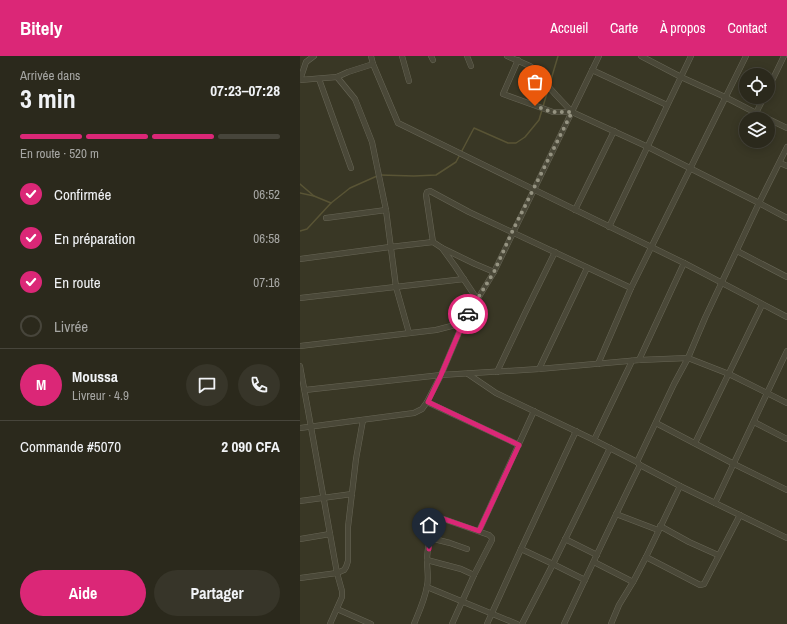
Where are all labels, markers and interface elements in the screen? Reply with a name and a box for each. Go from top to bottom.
text: Bitely [20,15,62,41]
text: Accueil [550,19,588,37]
text: Carte [610,19,638,37]
text: À propos [660,19,705,37]
text: Contact [727,19,767,37]
pin [518,65,552,106]
text: Arrivée dans [20,67,80,84]
map controls [739,68,775,148]
button: locate [739,68,775,104]
icon: bag [524,71,546,93]
text: 07:23–07:28 [210,80,280,101]
text: 3 min [20,81,76,116]
button: layers [739,112,775,148]
text: En route · 520 m [20,145,99,162]
icon: check [20,183,42,205]
text: Confirmée [54,184,111,205]
text: 06:52 [253,186,280,203]
icon: check [20,227,42,249]
text: En préparation [54,228,135,249]
text: 06:58 [253,230,280,247]
icon: check [20,271,42,293]
text: En route [54,272,101,293]
text: 07:16 [253,274,280,291]
courier [448,294,488,334]
icon: car [457,303,479,325]
text: Livrée [54,316,88,337]
button: chat [186,364,228,406]
button: phone [238,364,280,406]
text: Moussa [72,366,118,387]
text: M [36,374,46,395]
text: Livreur · 4.9 [72,387,129,404]
text: Commande #5070 [20,436,121,457]
text: 2 090 CFA [221,436,280,457]
pin [412,508,446,549]
icon: home [418,514,440,536]
button: Aide [20,570,146,616]
button: Partager [154,570,280,616]

